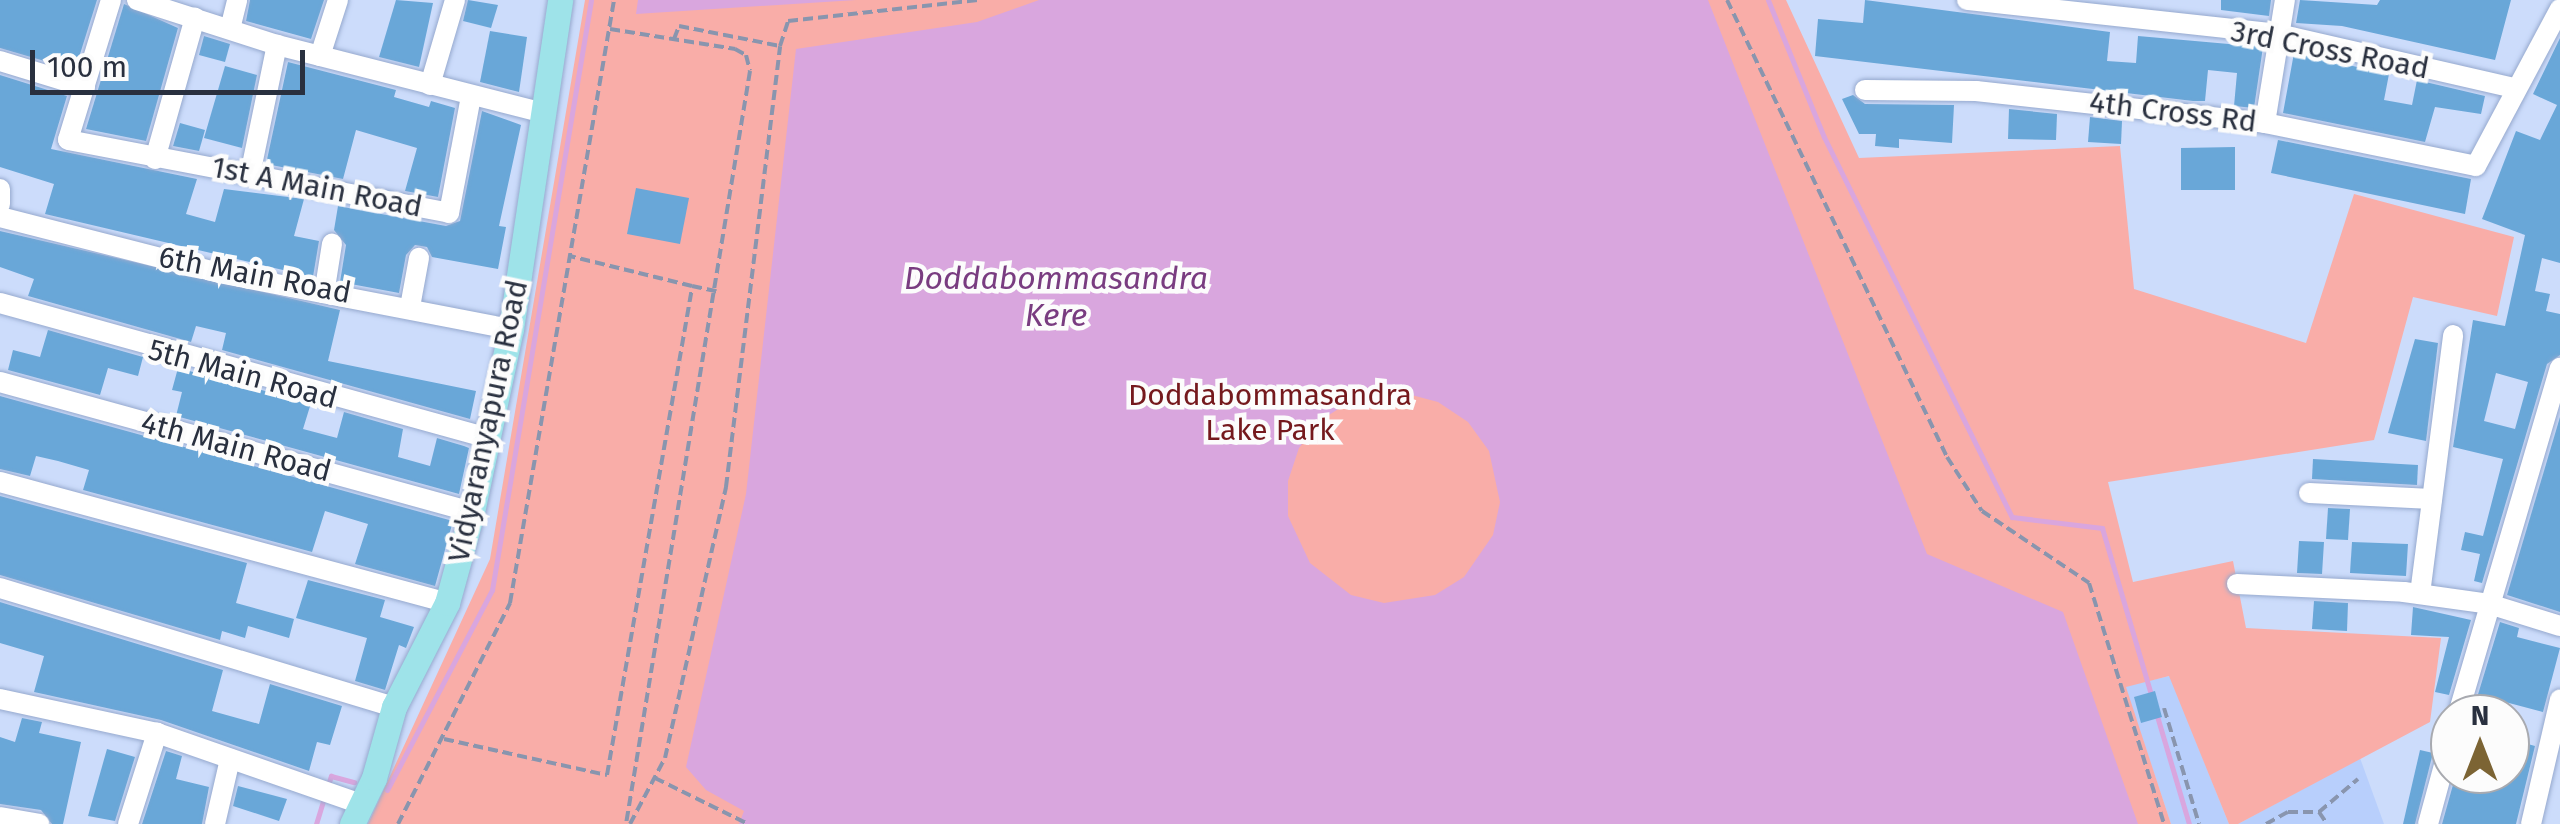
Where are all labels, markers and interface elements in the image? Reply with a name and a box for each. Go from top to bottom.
street label: 3rd Cross Road [2228,13,2432,87]
scale bar [35,30,310,92]
text: 100 m [47,49,127,85]
street label: 4th Cross Rd [2087,84,2259,140]
street label: 1st A Main Road [209,149,425,225]
street label: 6th Main Road [156,239,354,311]
water label: Doddabommasandra Kere [904,260,1208,335]
street label: Vidyaranyapura Road [440,277,536,565]
street label: 5th Main Road [145,332,341,416]
park label: Doddabommasandra Lake Park [1128,377,1412,448]
street label: 4th Main Road [137,404,335,490]
north arrow [2430,694,2530,794]
text: N [2471,699,2489,732]

